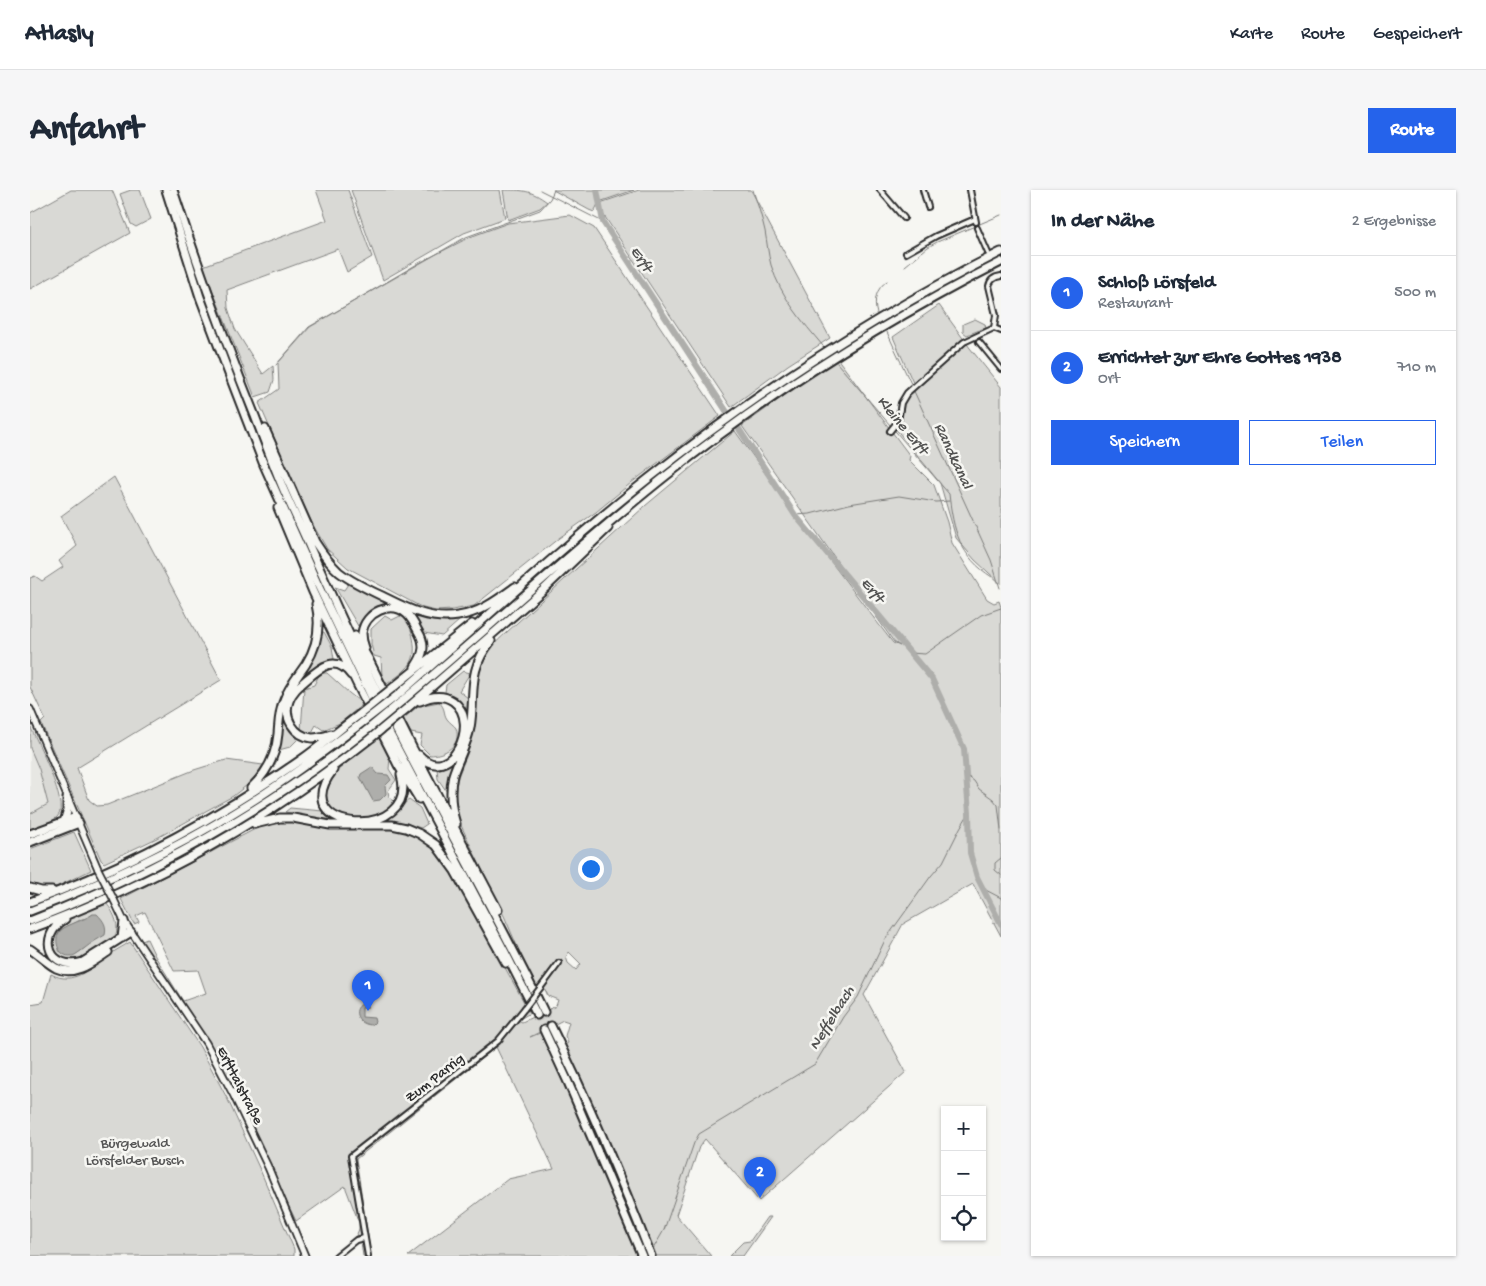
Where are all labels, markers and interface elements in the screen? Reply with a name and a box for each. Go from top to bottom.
text: Atlasly [25,20,94,49]
text: Karte [1230,24,1273,45]
text: Route [1301,24,1345,45]
text: Gespeichert [1373,24,1461,45]
button: Route [1368,108,1456,153]
text: Anfahrt [30,110,143,151]
text: In der Nähe [1051,210,1154,235]
text: 2 Ergebnisse [1352,213,1436,232]
water label: Erft [625,243,657,278]
text: Schloß Lörsfeld [1098,272,1215,295]
text: 1 [1064,284,1070,303]
text: 500 m [1394,284,1436,303]
text: Restaurant [1098,295,1172,314]
text: Errichtet zur Ehre Gottes 1938 [1098,347,1342,370]
text: 2 [1063,359,1071,378]
text: 710 m [1397,359,1436,378]
text: Ort [1098,370,1120,389]
water label: Kleine Erft [871,393,933,461]
button: Speichern [1051,420,1239,465]
button: Teilen [1249,420,1436,465]
water label: Randkanal [928,421,976,494]
water label: Erft [855,575,889,610]
your location [578,856,604,882]
pin: 1 [352,970,384,1011]
water label: Neffelbach [806,983,860,1054]
street label: Erfttalstraße [212,1044,267,1128]
street label: Zum Parrig [402,1050,468,1107]
map controls [941,1106,986,1241]
button: + [941,1106,986,1151]
park label: Bürgewald Lörsfelder Busch [86,1135,184,1170]
button: − [941,1151,986,1196]
pin: 2 [744,1157,776,1198]
button: locate [941,1196,986,1241]

